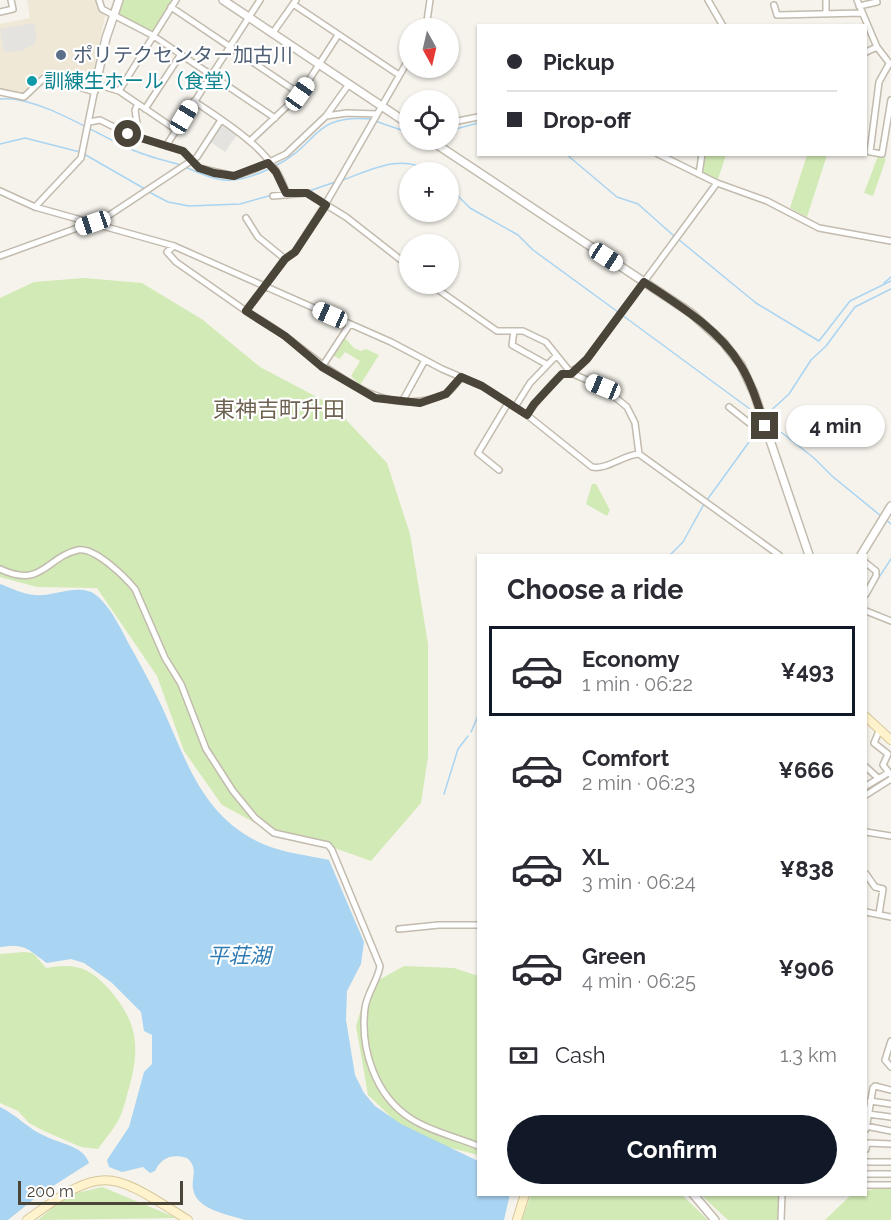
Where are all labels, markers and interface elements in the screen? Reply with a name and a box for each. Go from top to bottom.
north arrow [399,18,459,78]
map controls [399,18,459,294]
place label: ポリテクセンター加古川 [73,43,293,67]
marker: ポリテクセンター加古川 [54,48,68,62]
text: Pickup [543,49,615,75]
place label: 訓練生ホール（食堂） [44,69,244,93]
marker: 訓練生ホール（食堂） [25,74,39,88]
car [282,74,318,114]
button: locate [399,90,459,150]
car [167,97,201,137]
text: Drop-off [543,107,631,133]
route start [114,120,141,147]
button: + [399,162,459,222]
car [73,209,113,237]
button: − [399,234,459,294]
car [586,240,626,274]
car [310,299,350,331]
car [583,372,623,402]
district label: 東神吉町升田 [213,396,345,422]
callout: 4 min [786,405,885,447]
route end [751,412,778,439]
text: 4 min [809,414,862,438]
text: Choose a ride [507,574,683,605]
icon: car [510,644,564,698]
text: Economy [582,646,680,672]
text: ¥493 [781,658,834,684]
text: 1 min · 06:22 [582,672,693,696]
icon: car [510,743,564,797]
text: Comfort [582,745,669,771]
text: ¥666 [778,757,834,783]
text: 2 min · 06:23 [582,771,695,795]
icon: car [510,842,564,896]
text: XL [582,844,609,870]
text: ¥838 [779,856,834,882]
text: 3 min · 06:24 [582,870,696,894]
icon: car [510,941,564,995]
water label: 平荘湖 [208,943,273,968]
text: Green [582,943,646,969]
text: ¥906 [779,955,834,981]
text: 4 min · 06:25 [582,969,696,993]
icon: cash [507,1039,540,1072]
text: Cash [555,1042,606,1068]
text: 1.3 km [780,1043,837,1067]
button: Confirm [507,1115,837,1184]
scale bar [18,1178,183,1206]
text: 200 m [27,1182,74,1201]

